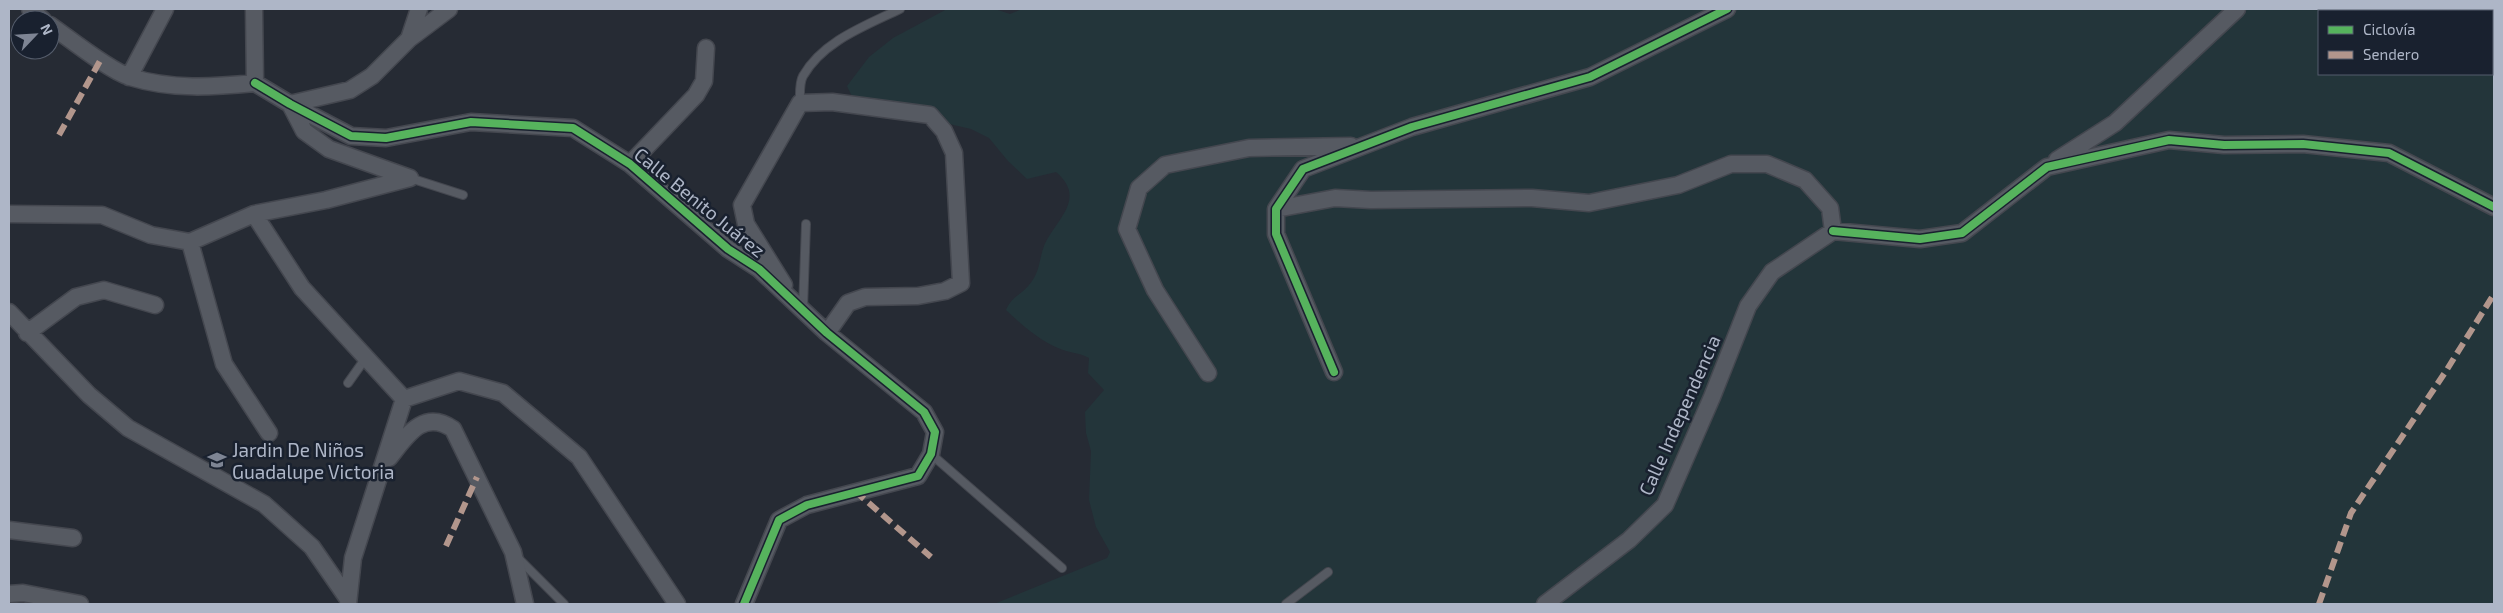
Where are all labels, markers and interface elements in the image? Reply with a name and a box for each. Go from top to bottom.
north arrow [10,10,60,60]
legend [2318,10,2493,75]
text: Ciclovía [2363,20,2415,38]
text: N [37,21,57,37]
text: Sendero [2363,45,2419,63]
street label: Calle Benito Juárez [630,142,770,262]
street label: Calle Independencia [1633,331,1725,499]
place label: Jardin De Niños Guadalupe Victoria [232,438,394,483]
school or university icon: Jardin De Niños Guadalupe Victoria [206,449,228,471]

